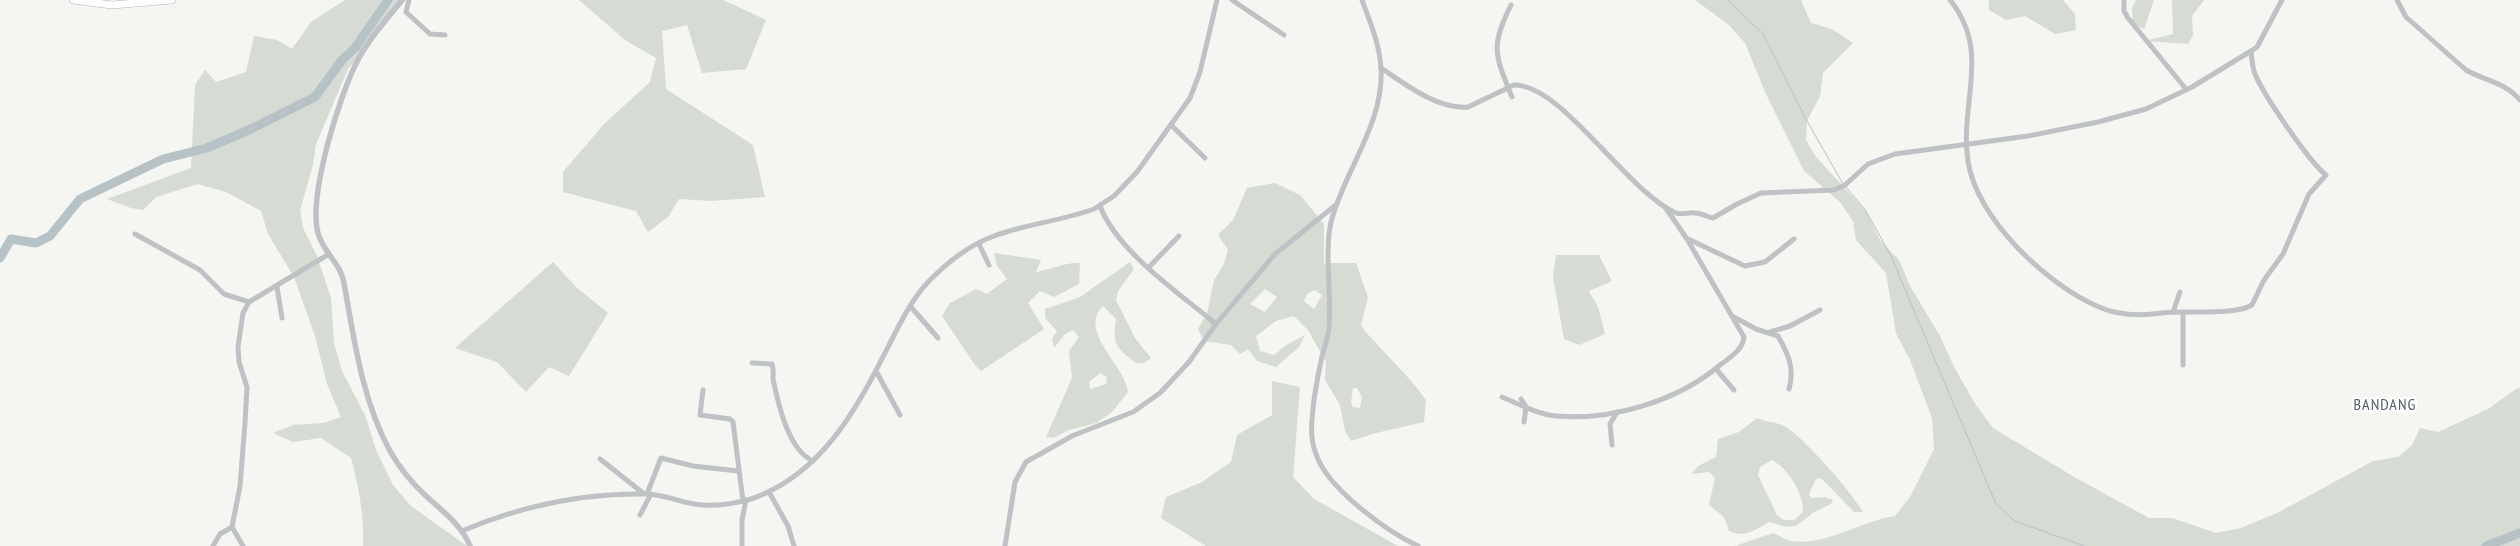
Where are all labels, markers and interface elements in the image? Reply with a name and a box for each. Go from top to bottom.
district label: BANDANG [2354,394,2416,414]

